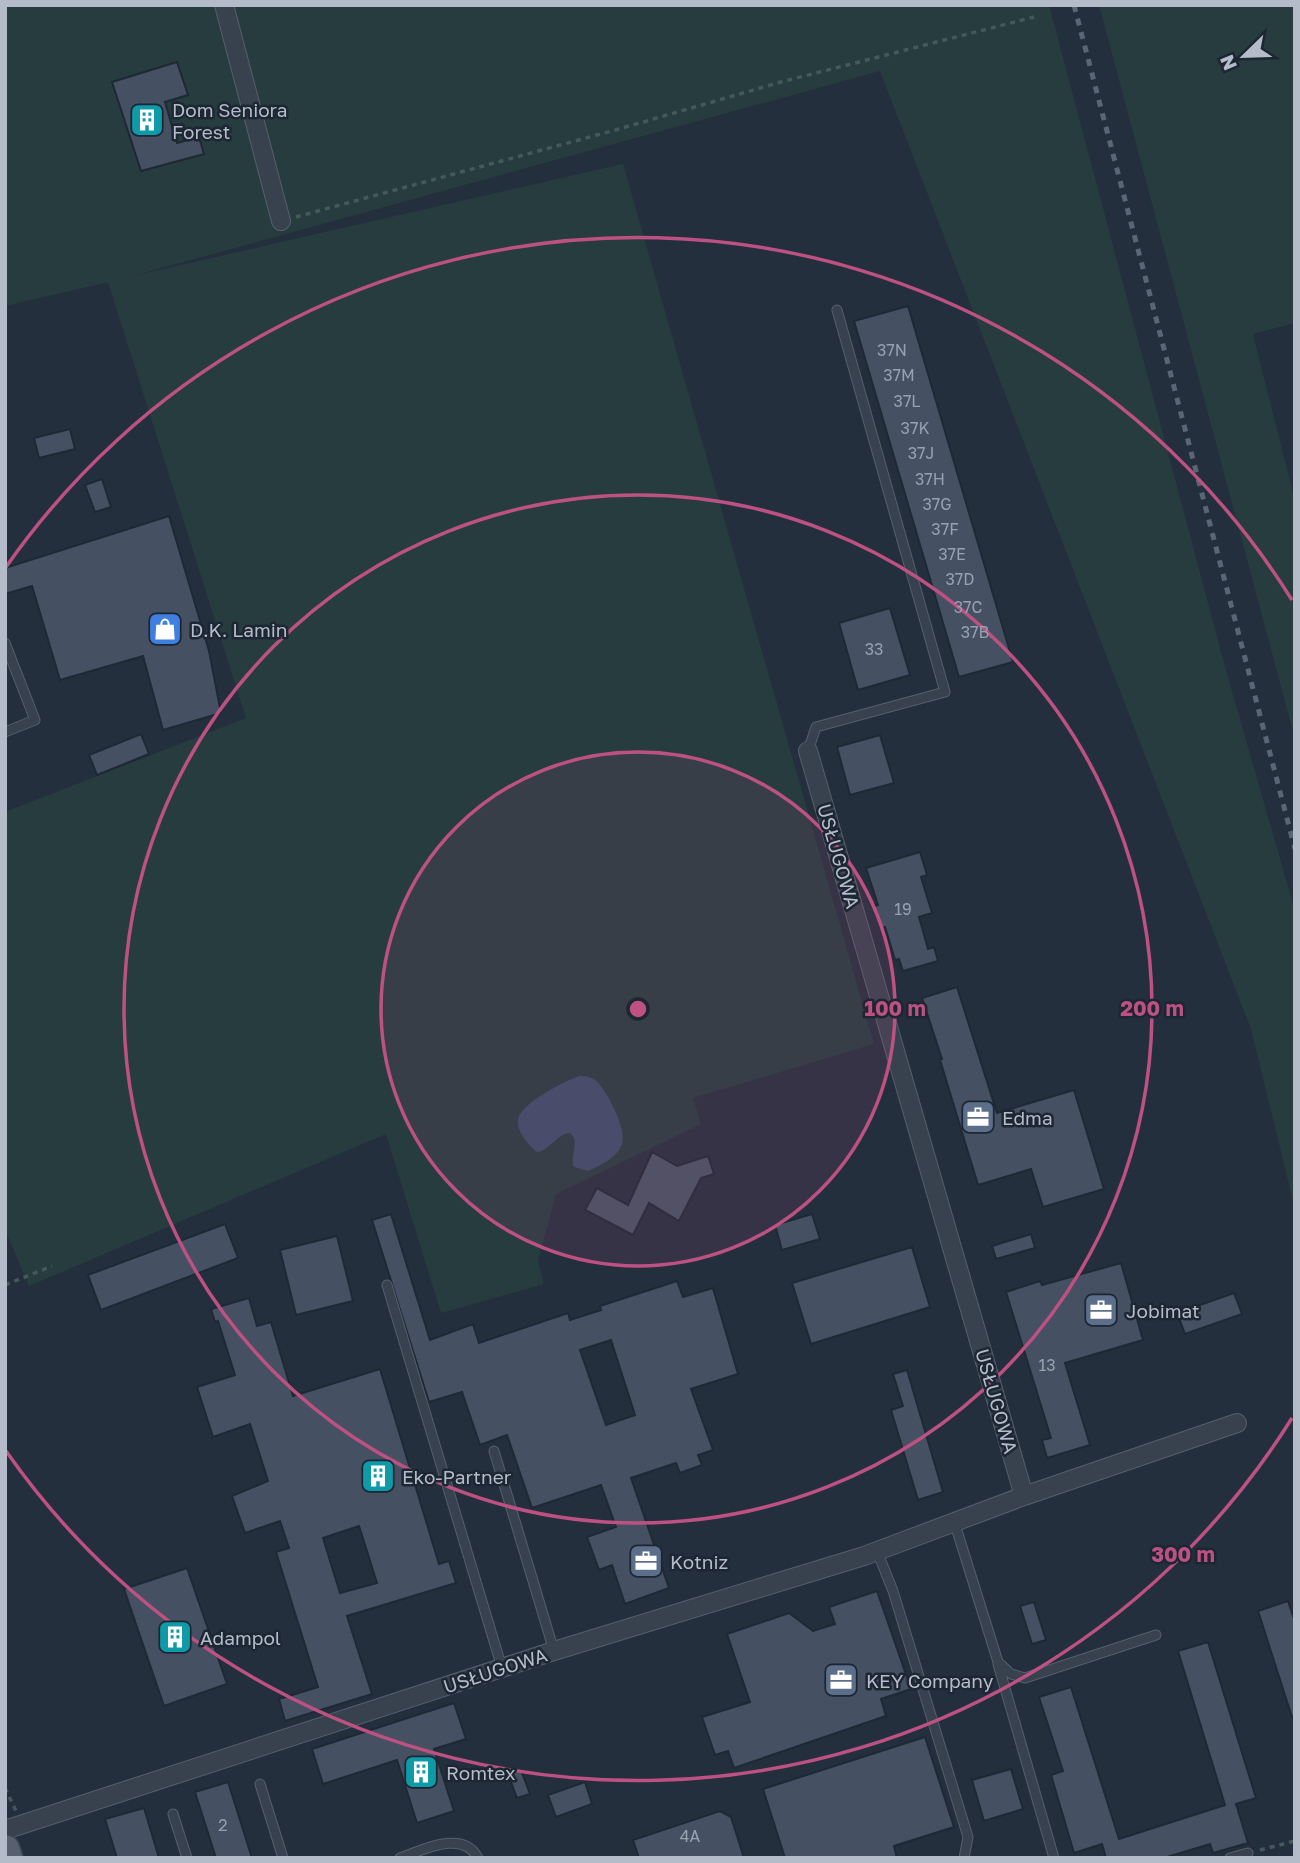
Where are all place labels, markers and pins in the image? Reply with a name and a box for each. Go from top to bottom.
place label: Dom Seniora Forest [172,98,288,143]
building icon: Dom Seniora Forest [128,101,166,139]
shop icon: D.K. Lamin [146,610,184,648]
place label: D.K. Lamin [190,618,288,641]
centre of rings [626,997,650,1021]
office icon: Edma [959,1098,997,1136]
place label: Edma [1002,1106,1053,1129]
office icon: Jobimat [1082,1291,1120,1329]
place label: Jobimat [1126,1299,1200,1322]
building icon: Eko-Partner [359,1457,397,1495]
place label: Eko-Partner [402,1465,512,1488]
office icon: Kotniz [627,1542,665,1580]
place label: Kotniz [670,1550,728,1573]
building icon: Adampol [156,1618,194,1656]
place label: Adampol [200,1626,281,1649]
office icon: KEY Company [822,1661,860,1699]
place label: KEY Company [866,1669,994,1692]
building icon: Romtex [402,1753,440,1791]
place label: Romtex [446,1761,515,1784]

